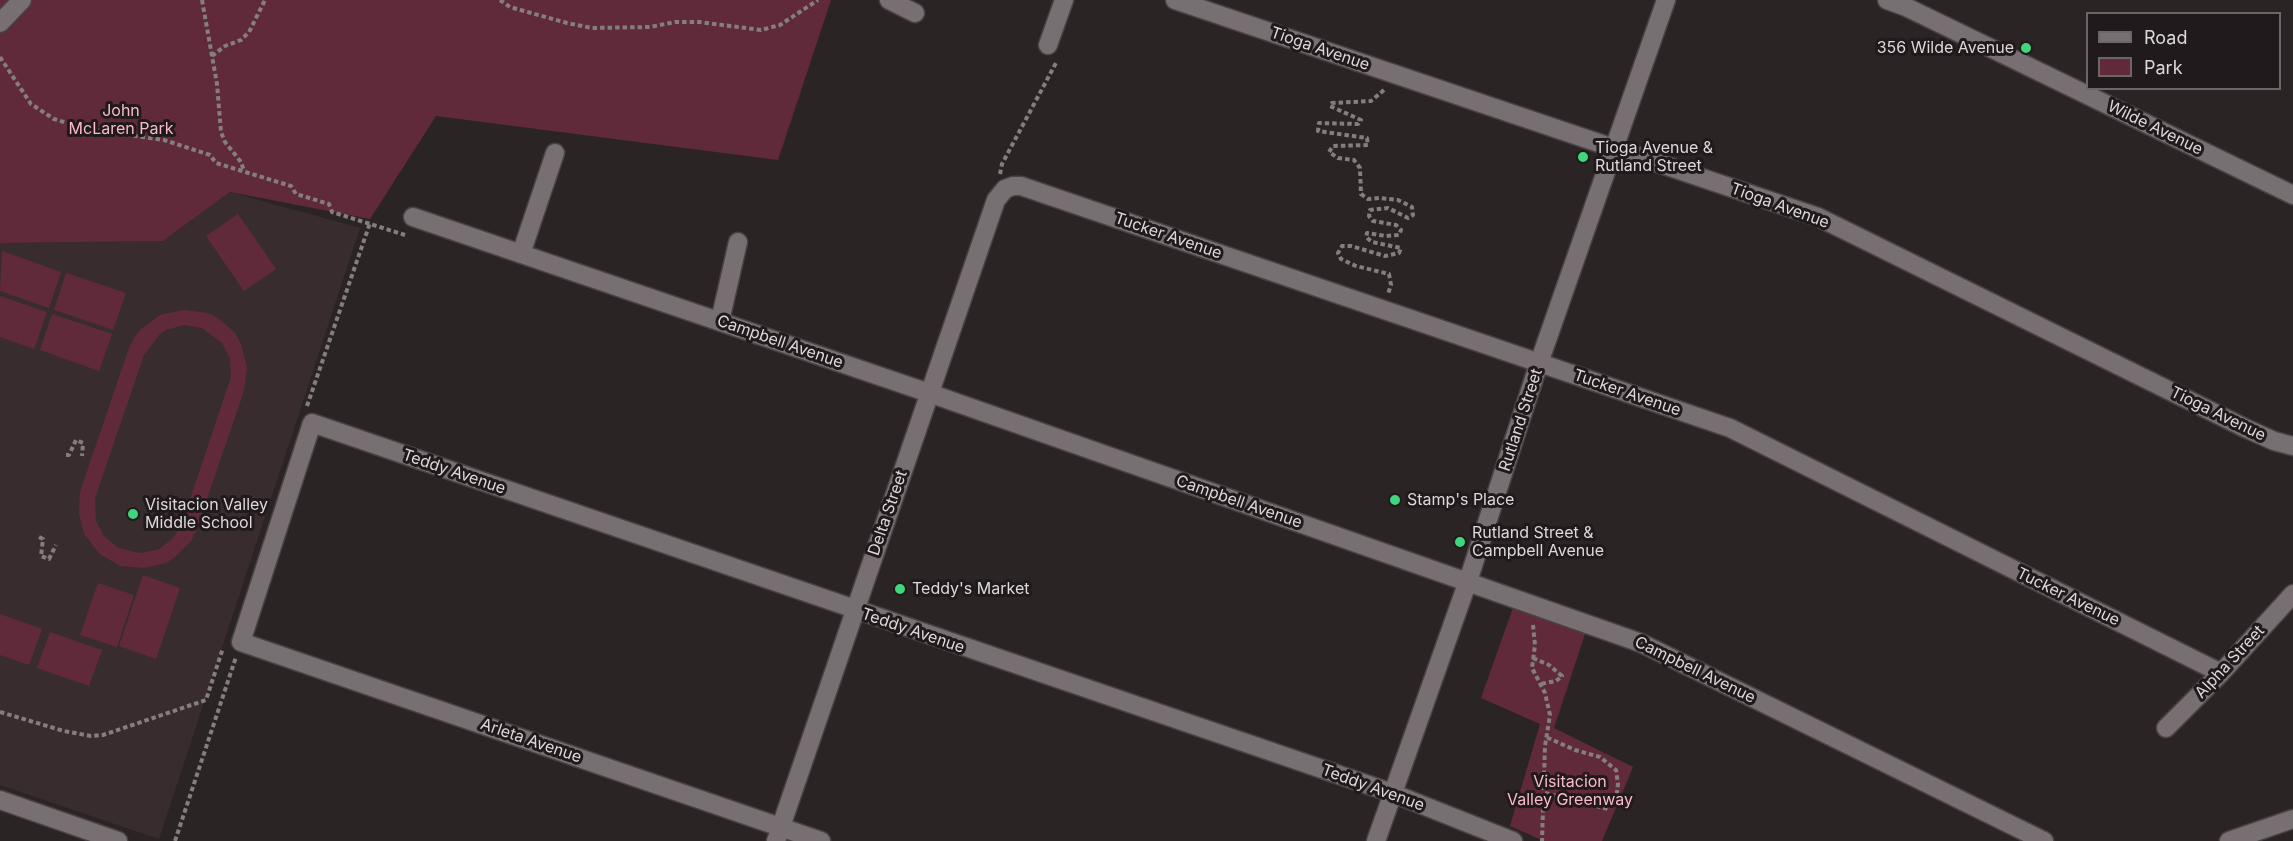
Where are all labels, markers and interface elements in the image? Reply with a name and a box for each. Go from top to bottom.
legend [2086,12,2281,90]
street label: Tioga Avenue [1268,23,1372,75]
text: Road [2144,27,2187,48]
place label: 356 Wilde Avenue [1877,38,2014,58]
marker: 356 Wilde Avenue [2019,41,2033,55]
text: Park [2144,57,2183,78]
street label: Wilde Avenue [2104,97,2206,159]
park label: John McLaren Park [69,101,173,139]
place label: Tioga Avenue & Rutland Street [1595,138,1713,176]
marker: Tioga Avenue & Rutland Street [1576,150,1590,164]
street label: Tioga Avenue [1728,179,1832,233]
street label: Tucker Avenue [1112,209,1224,263]
street label: Campbell Avenue [714,311,846,373]
street label: Rutland Street [1495,366,1547,474]
street label: Tucker Avenue [1571,366,1683,420]
street label: Tioga Avenue [2167,383,2269,445]
street label: Teddy Avenue [400,445,508,499]
street label: Delta Street [864,468,912,558]
street label: Campbell Avenue [1173,471,1305,533]
place label: Stamp's Place [1407,490,1514,510]
marker: Stamp's Place [1388,493,1402,507]
place label: Visitacion Valley Middle School [145,495,268,533]
marker: Visitacion Valley Middle School [126,507,140,521]
place label: Rutland Street & Campbell Avenue [1472,523,1604,561]
marker: Rutland Street & Campbell Avenue [1453,535,1467,549]
street label: Tucker Avenue [2013,564,2123,630]
place label: Teddy's Market [912,579,1030,599]
marker: Teddy's Market [893,582,907,596]
street label: Teddy Avenue [859,604,967,658]
street label: Alpha Street [2191,622,2269,702]
street label: Campbell Avenue [1631,632,1759,708]
street label: Arleta Avenue [478,715,584,767]
street label: Teddy Avenue [1319,761,1427,815]
park label: Visitacion Valley Greenway [1507,772,1633,810]

